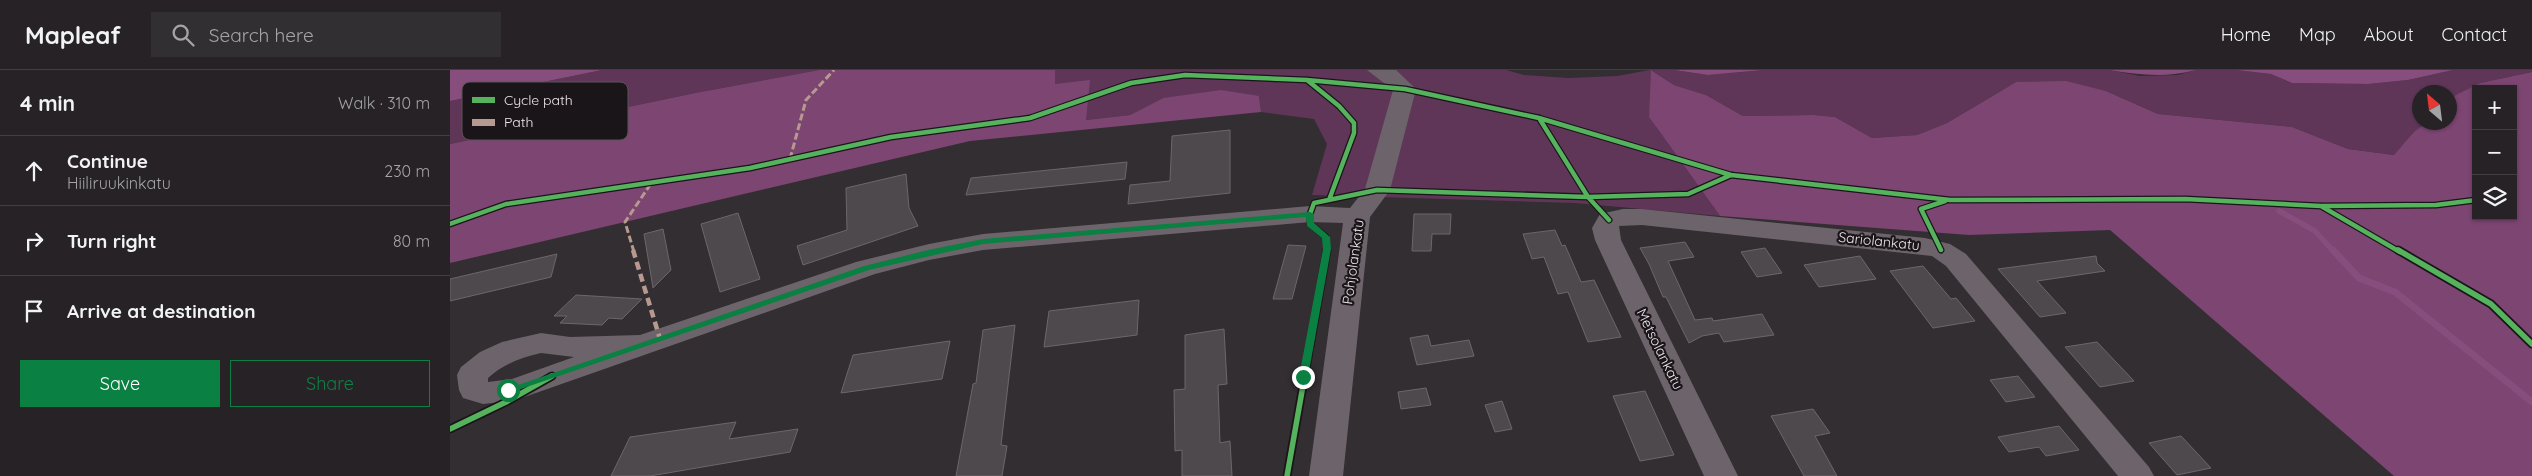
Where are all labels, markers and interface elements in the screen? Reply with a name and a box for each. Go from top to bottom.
search box [151,12,501,57]
text: Mapleaf [25,20,121,50]
icon: search [169,21,197,49]
text: Search here [209,23,314,47]
text: Home [2221,23,2271,46]
text: Map [2299,23,2336,46]
text: About [2364,23,2414,46]
text: Contact [2442,23,2507,46]
legend [462,82,628,140]
north arrow [2412,85,2457,130]
map controls [2472,85,2517,220]
button: + [2472,85,2517,130]
text: 4 min [20,90,75,116]
text: Cycle path [504,91,573,109]
text: Walk · 310 m [338,93,430,113]
text: Path [504,113,533,131]
button: − [2472,130,2517,175]
text: Continue [67,149,148,173]
icon: ahead [20,157,48,185]
text: 230 m [384,161,430,181]
text: Hiiliruukinkatu [67,173,171,193]
button: layers [2472,175,2517,220]
street label: Pohjolankatu [1338,219,1368,305]
icon: right [20,227,48,255]
street label: Sariolankatu [1837,228,1921,254]
text: Turn right [67,229,156,253]
text: 80 m [393,231,430,251]
icon: arrive [20,297,48,325]
text: Arrive at destination [67,299,256,323]
street label: Metsolankatu [1633,306,1687,392]
button: Save [20,360,220,407]
button: Share [230,360,430,407]
route end [1292,366,1315,389]
route start [497,379,520,402]

